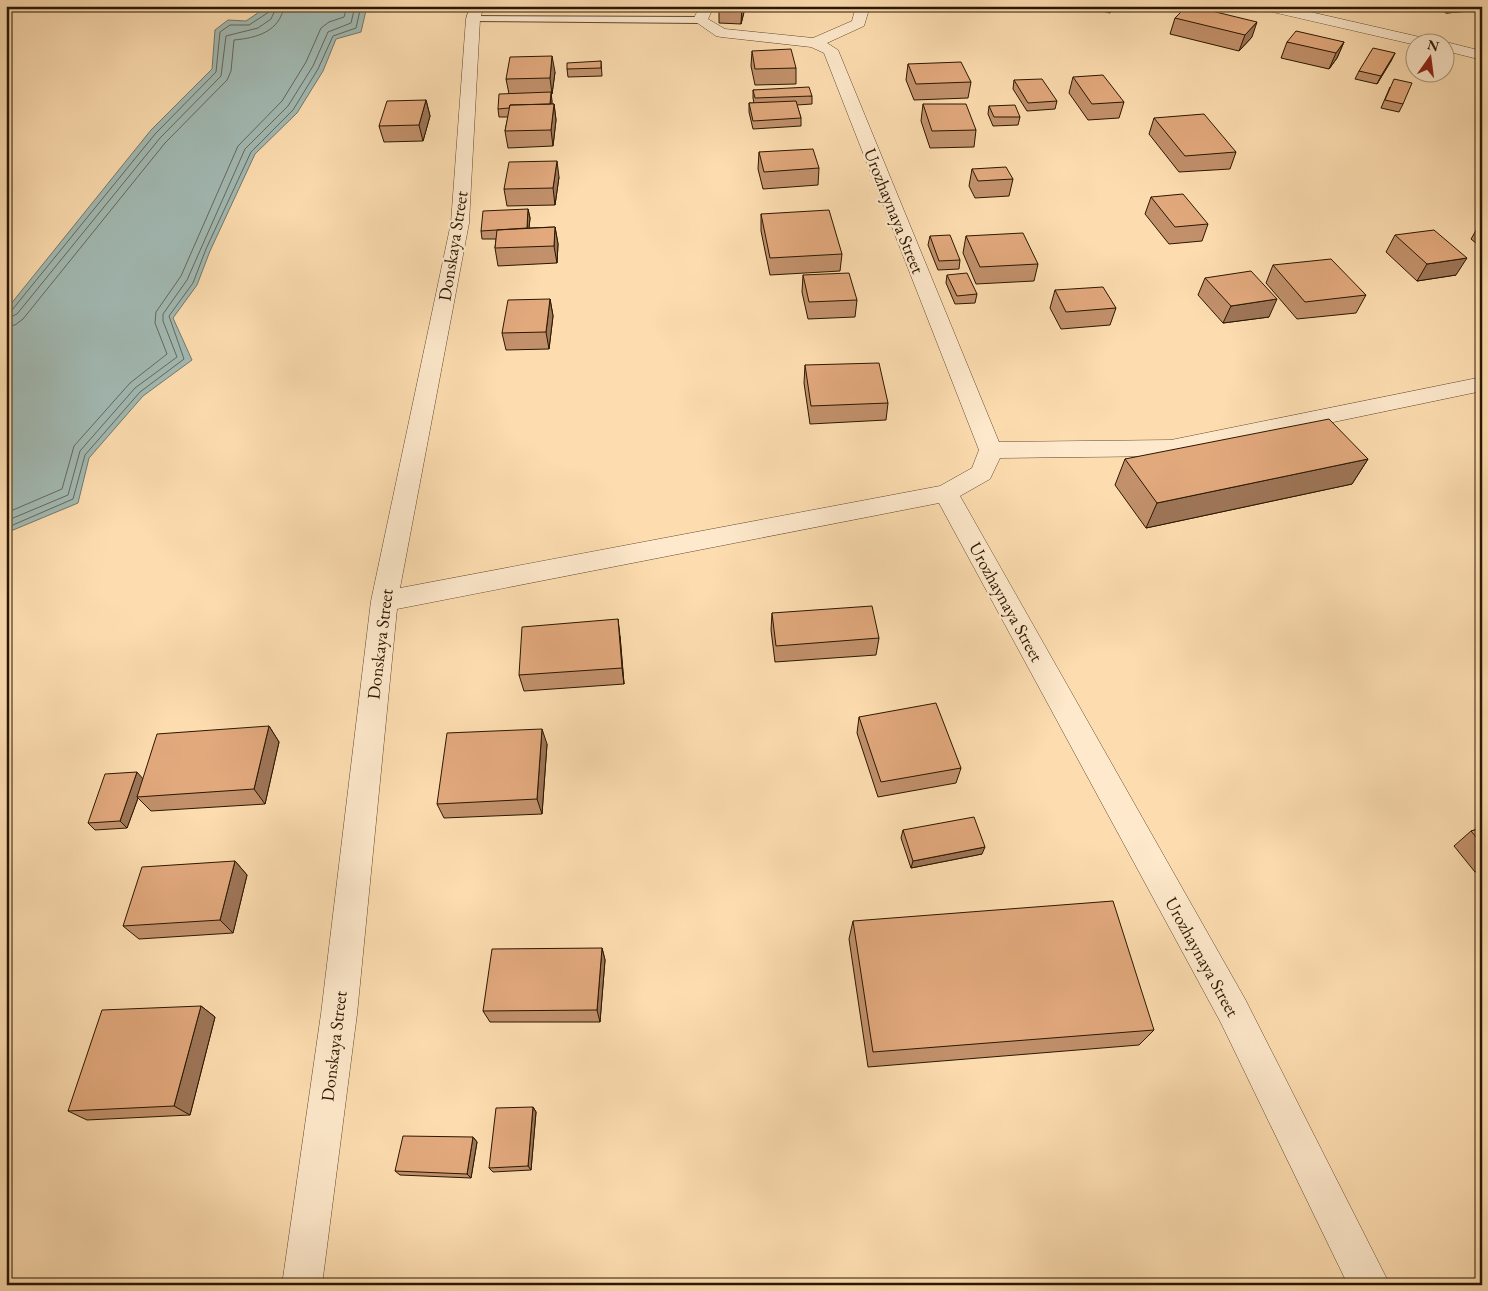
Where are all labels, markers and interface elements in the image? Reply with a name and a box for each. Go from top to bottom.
north arrow [1406,32,1456,82]
text: N [1425,35,1441,56]
street label: Urozhaynaya Street [859,145,930,277]
street label: Donskaya Street [432,189,473,303]
street label: Urozhaynaya Street [964,538,1049,666]
street label: Donskaya Street [361,587,398,701]
street label: Urozhaynaya Street [1160,893,1245,1021]
street label: Donskaya Street [315,989,352,1103]

